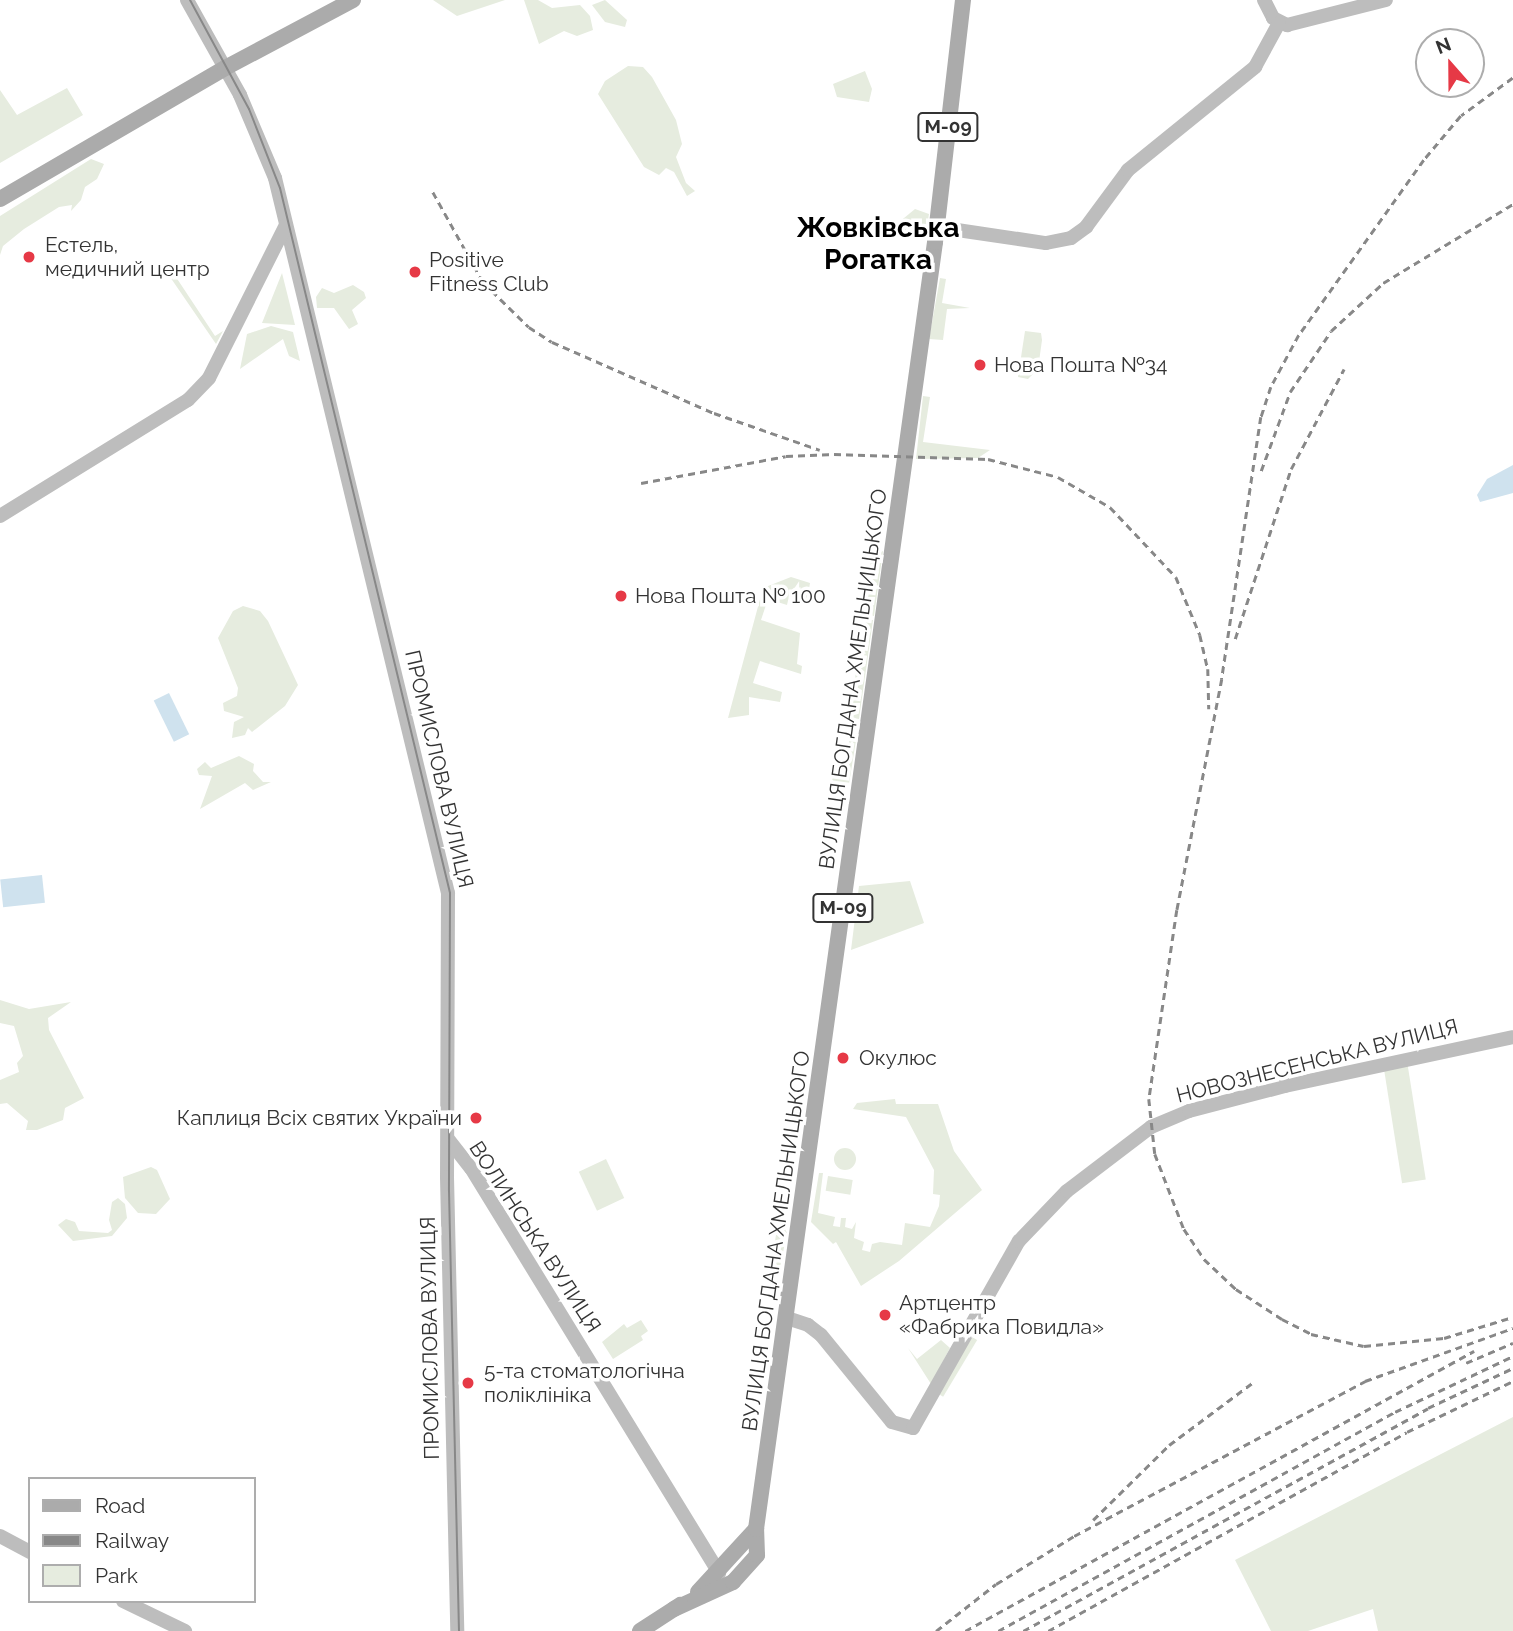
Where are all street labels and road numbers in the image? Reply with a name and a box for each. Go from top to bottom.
road number: М-09 [916,111,979,142]
street label: ВУЛИЦЯ БОГДАНА ХМЕЛЬНИЦЬКОГО [814,487,892,871]
street label: ПРОМИСЛОВА ВУЛИЦЯ [399,647,479,891]
road number: М-09 [812,893,874,924]
street label: НОВОЗНЕСЕНСЬКА ВУЛИЦЯ [1173,1014,1461,1108]
street label: ВУЛИЦЯ БОГДАНА ХМЕЛЬНИЦЬКОГО [737,1049,815,1433]
street label: ВОЛИНСЬКА ВУЛИЦЯ [464,1136,606,1338]
street label: ПРОМИСЛОВА ВУЛИЦЯ [415,1216,445,1460]

